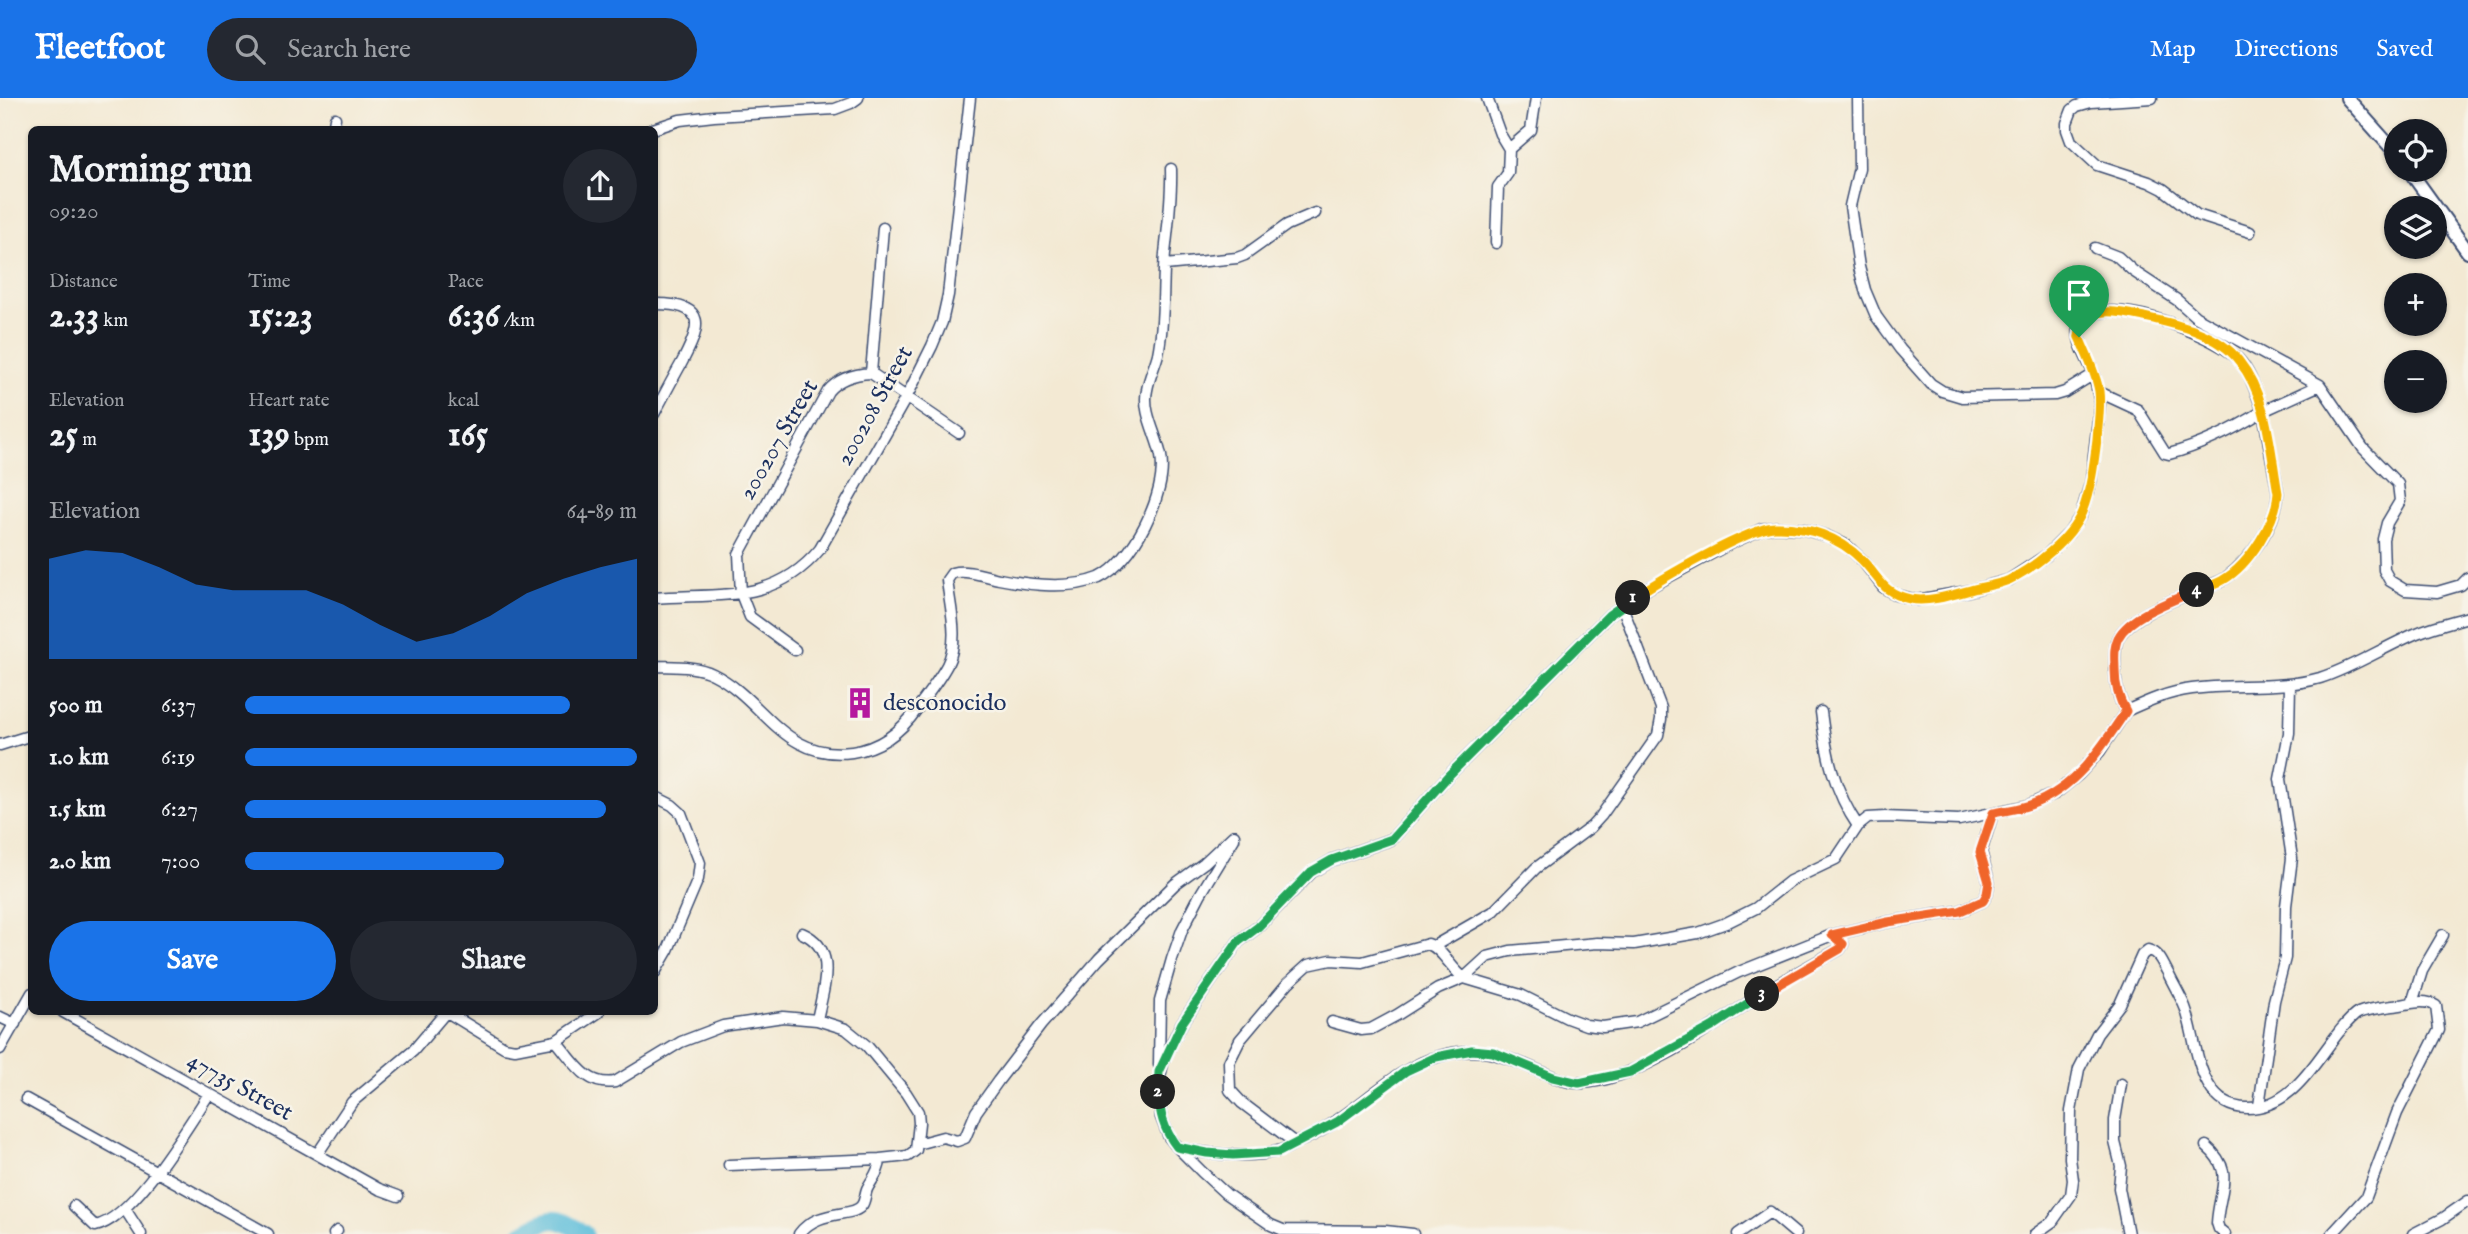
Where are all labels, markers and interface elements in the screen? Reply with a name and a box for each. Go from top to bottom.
search box [207,18,697,81]
text: Fleetfoot [35,28,165,70]
icon: search [231,30,269,68]
text: Search here [287,33,411,66]
text: Map [2150,34,2196,65]
text: Directions [2234,34,2338,65]
text: Saved [2376,34,2433,65]
map controls [2384,119,2447,413]
button: locate [2384,119,2447,182]
text: Morning run [49,147,252,195]
button: share [563,149,637,223]
button: layers [2384,196,2447,259]
text: 09:20 [49,197,99,226]
pin [2049,265,2109,337]
text: Distance [49,270,118,294]
text: Time [248,270,291,294]
text: Pace [448,270,484,294]
button: + [2384,273,2447,336]
icon: arrive [2060,276,2098,314]
text: 2.33 [49,294,99,339]
text: 15:23 [248,294,313,339]
text: 6:36 [448,294,500,339]
text: km [99,309,128,333]
text: /km [500,309,535,333]
street label: 200208 Street [829,341,921,471]
button: − [2384,350,2447,413]
street label: 200207 Street [732,374,826,506]
text: Elevation [49,389,124,413]
text: Heart rate [248,389,329,413]
text: kcal [448,389,479,413]
text: 25 [49,413,78,458]
text: 139 [248,413,290,458]
text: 165 [448,413,488,458]
text: m [78,428,97,452]
text: bpm [290,428,329,452]
text: Elevation [49,497,140,526]
text: 64–89 m [566,497,637,526]
pin: 4 [2180,573,2214,608]
text: 4 [2192,577,2201,601]
pin: 1 [1616,580,1650,616]
text: 1 [1629,585,1636,609]
building icon: desconocido [843,686,877,720]
place label: desconocido [883,688,1007,719]
text: 500 m [49,691,103,720]
text: 6:37 [161,691,196,720]
text: 1.0 km [49,743,109,772]
text: 6:19 [161,743,195,772]
text: 1.5 km [49,795,106,824]
text: 6:27 [161,795,198,824]
text: 2.0 km [49,847,111,876]
text: 7:00 [161,847,200,876]
button: Save [49,921,336,1001]
button: Share [350,921,637,1001]
pin: 3 [1744,976,1780,1012]
text: 3 [1758,981,1765,1005]
street label: 47735 Street [182,1045,298,1129]
pin: 2 [1140,1074,1176,1110]
text: 2 [1153,1079,1162,1103]

